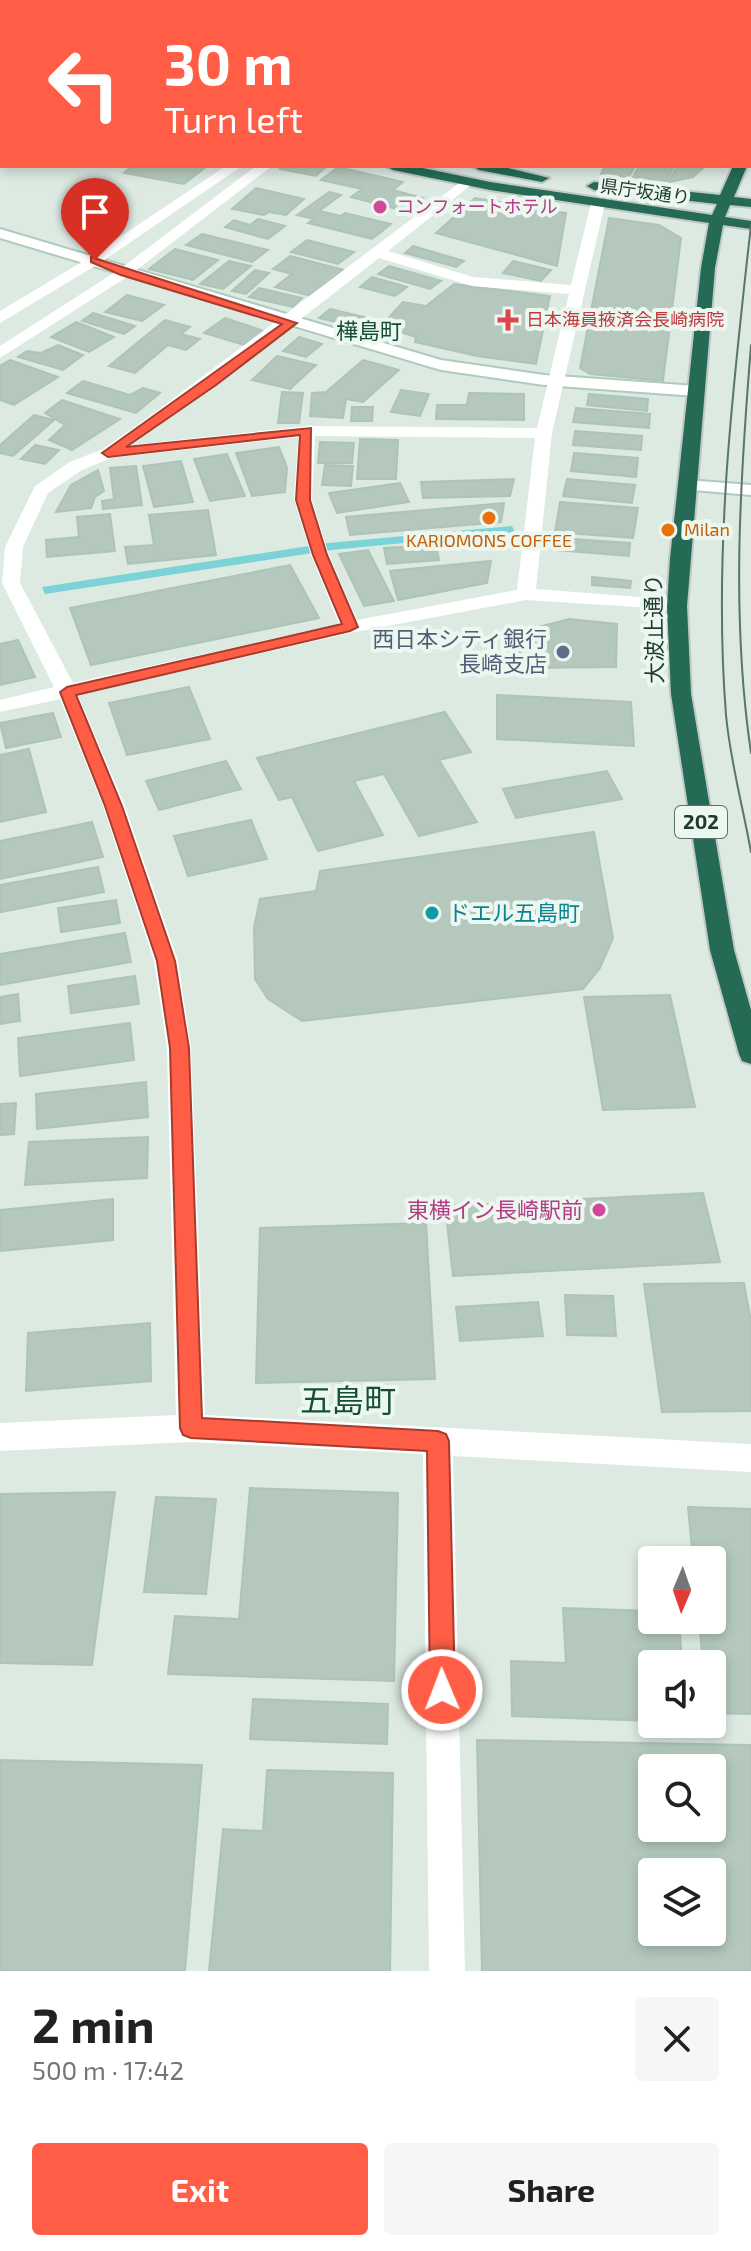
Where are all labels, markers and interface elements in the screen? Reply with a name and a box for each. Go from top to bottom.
text: 30 m [164,29,293,96]
icon: left [32,32,136,136]
text: Turn left [164,97,303,140]
street label: 県庁坂通り [599,174,691,208]
pin [61,178,129,260]
icon: arrive [73,190,117,234]
place label: コンフォートホテル [396,195,557,217]
marker: コンフォートホテル [371,198,389,216]
place label: 日本海員掖済会長崎病院 [526,308,724,330]
marker: 日本海員掖済会長崎病院 [497,309,519,331]
district label: 樺島町 [336,317,402,343]
marker: KARIOMONS COFFEE [480,509,498,527]
place label: Milan [684,518,730,540]
marker: Milan [659,521,677,539]
place label: KARIOMONS COFFEE [406,529,572,551]
street label: 大波止通り [639,574,667,684]
place label: 西日本シティ銀行 長崎支店 [372,625,547,676]
marker: 西日本シティ銀行 長崎支店 [554,643,572,661]
road number: 202 [675,806,727,838]
place label: ドエル五島町 [448,899,580,925]
marker: ドエル五島町 [423,904,441,922]
place label: 東横イン長崎駅前 [407,1196,583,1222]
marker: 東横イン長崎駅前 [590,1201,608,1219]
district label: 五島町 [300,1380,396,1418]
north arrow [638,1546,726,1634]
map controls [638,1546,726,1946]
position arrow [400,1648,484,1732]
button: sound [638,1650,726,1738]
button: search [638,1754,726,1842]
button: layers [638,1858,726,1946]
text: 2 min [32,1995,155,2053]
button: close [635,1997,719,2081]
text: 500 m · 17:42 [32,2054,184,2085]
button: Exit [32,2143,368,2235]
button: Share [384,2143,719,2235]

